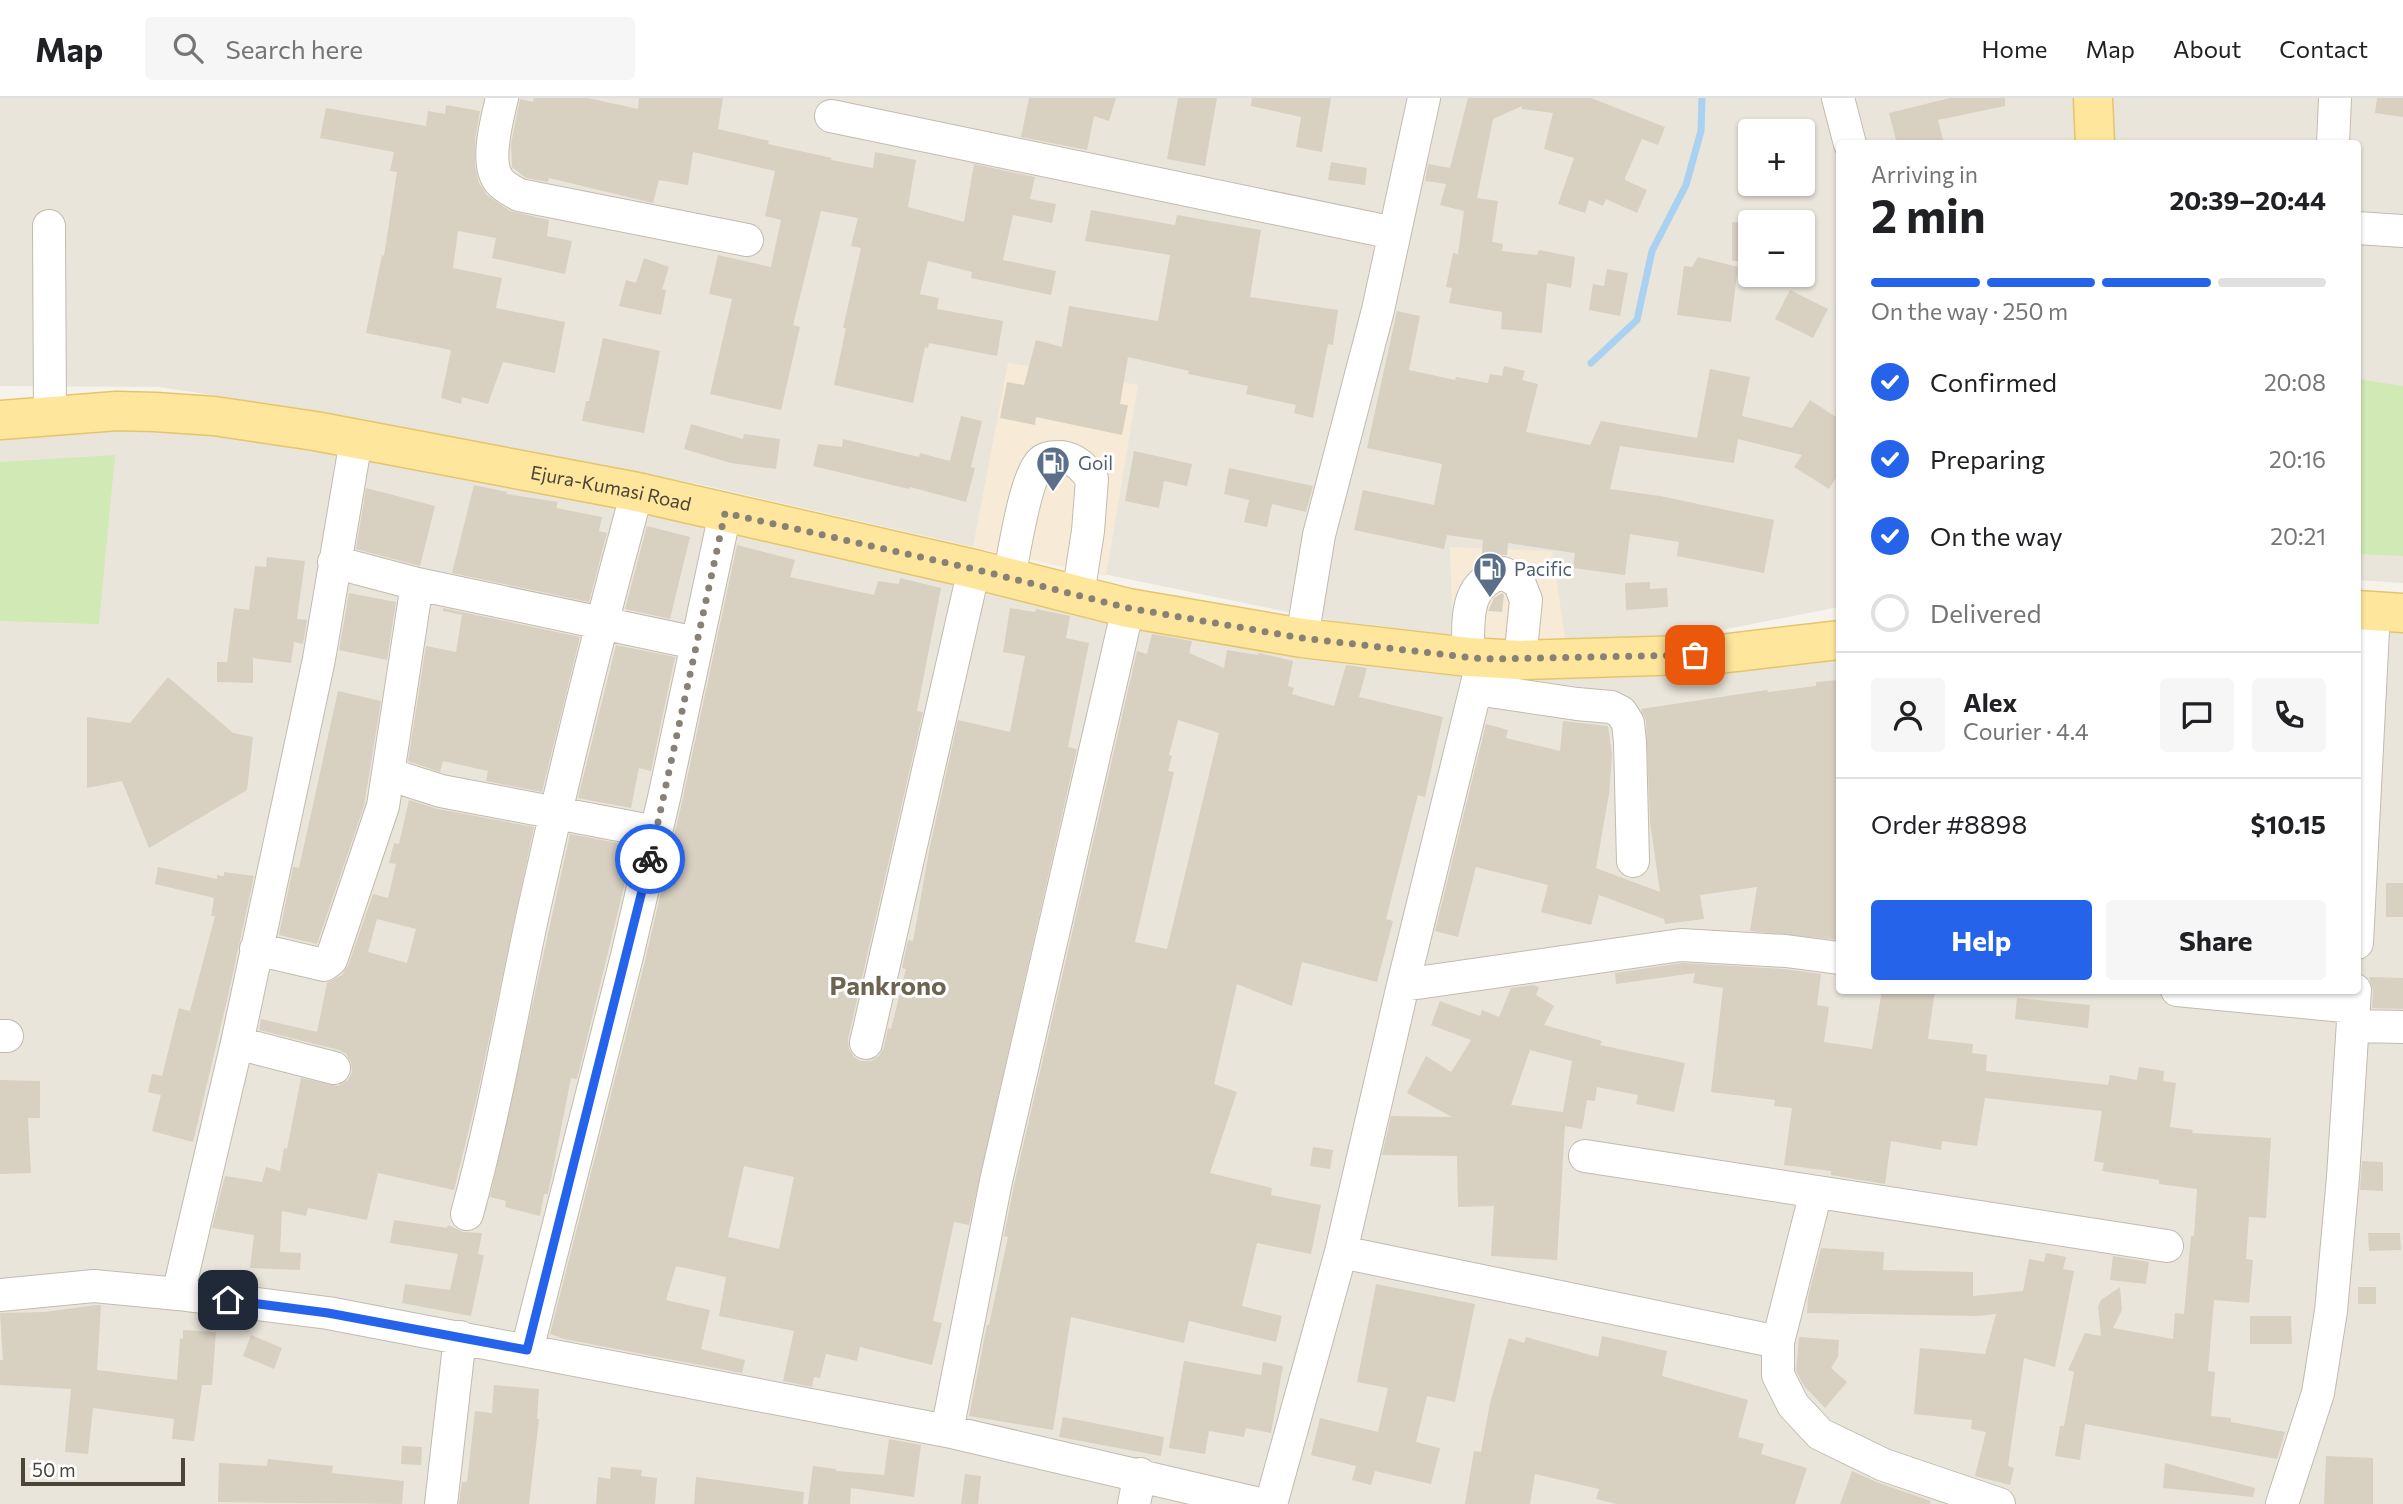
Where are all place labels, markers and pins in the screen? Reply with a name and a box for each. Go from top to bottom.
fuel station icon: Goil [1034,444,1072,493]
place label: Goil [1078,451,1113,474]
fuel station icon: Pacific [1471,550,1509,599]
place label: Pacific [1514,557,1572,580]
pin [1665,625,1725,685]
pin [198,1270,258,1330]

